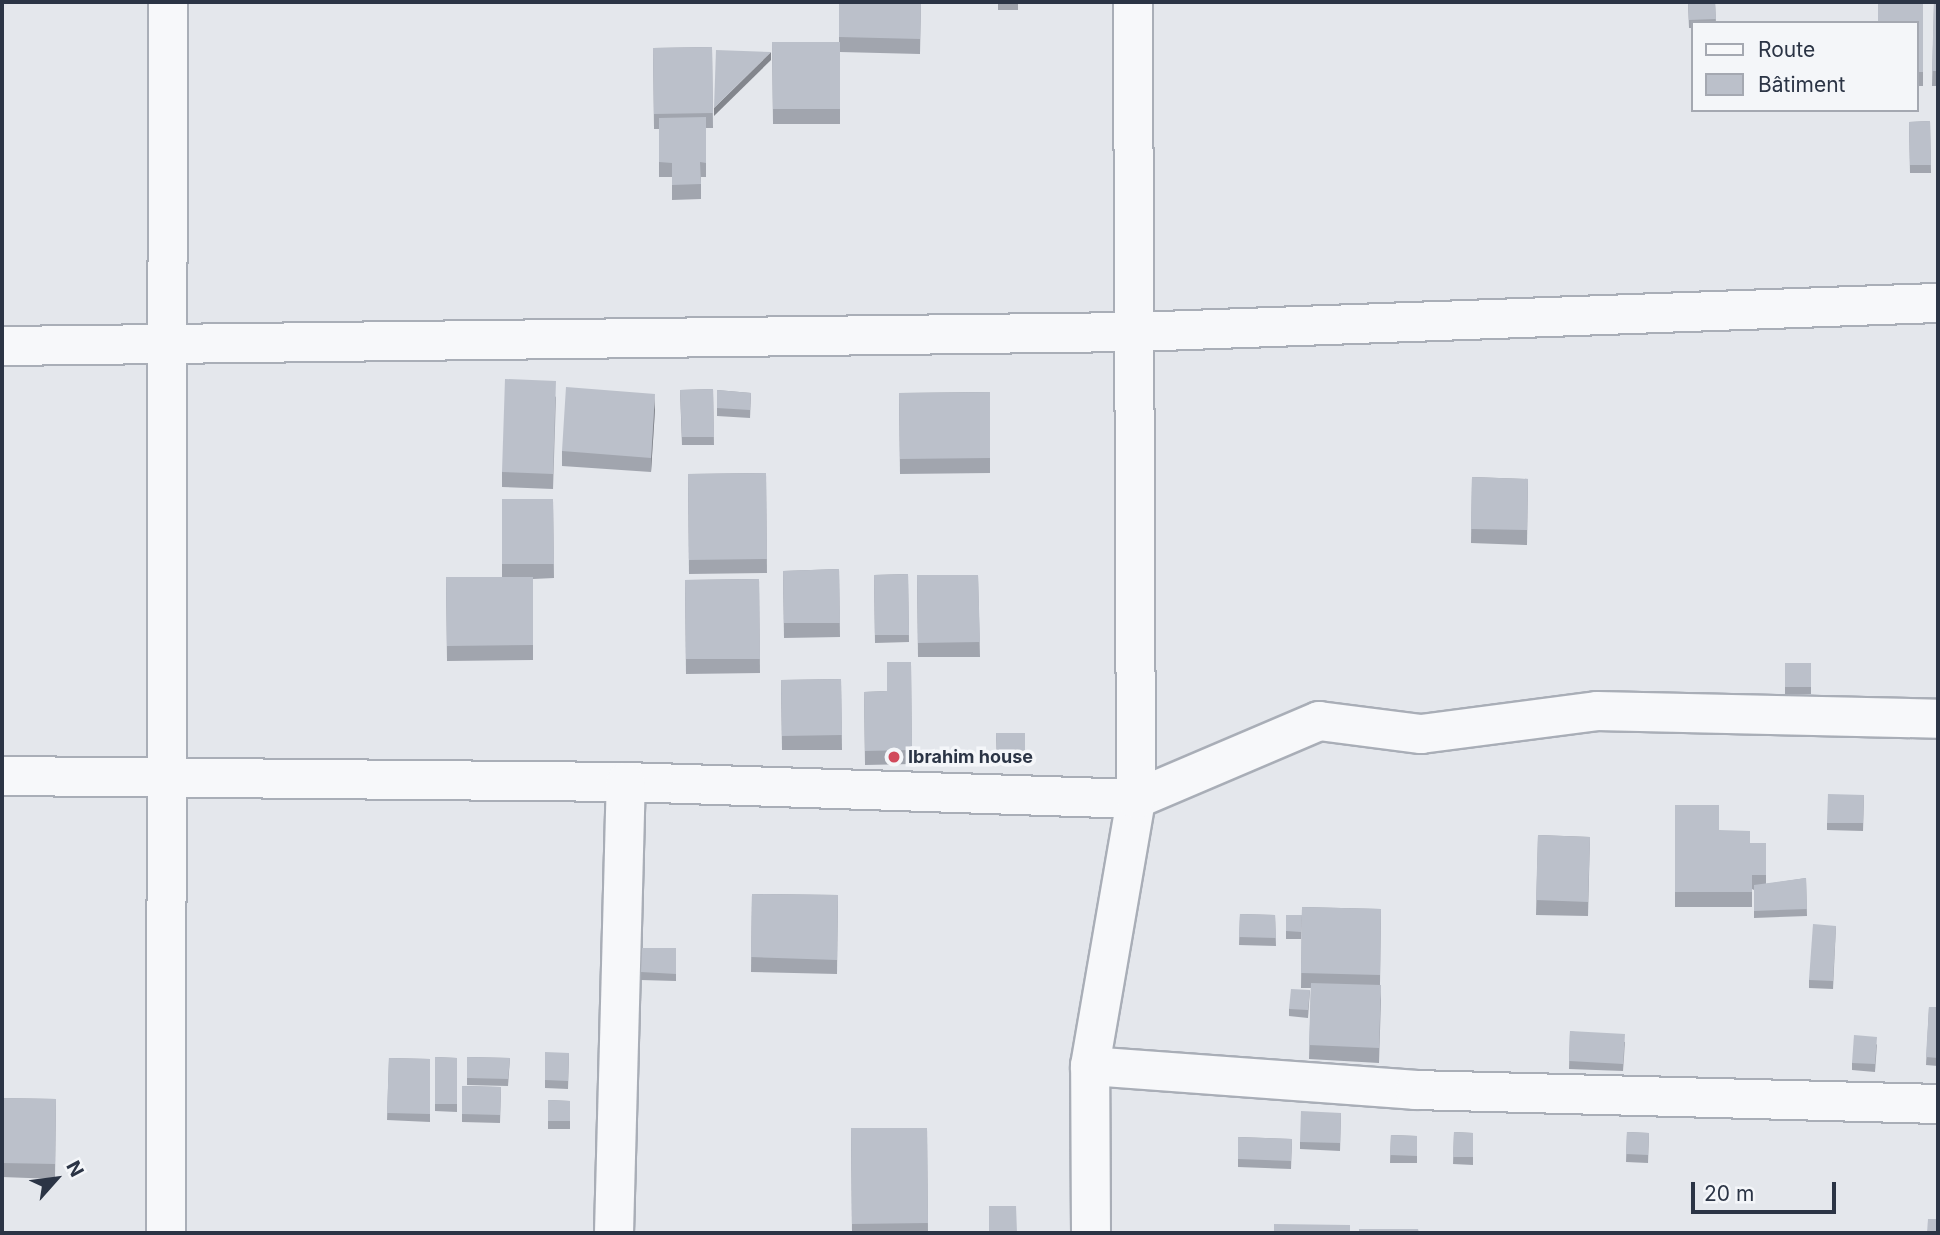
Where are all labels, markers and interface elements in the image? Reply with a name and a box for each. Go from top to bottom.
legend [1692,21,1919,112]
text: Route [1758,37,1815,62]
text: Bâtiment [1758,72,1845,97]
place label: Ibrahim house [908,746,1033,768]
marker: Ibrahim house [886,749,902,765]
north arrow [21,1144,91,1214]
text: N [61,1157,89,1181]
scale bar [1695,1168,1840,1212]
text: 20 m [1704,1181,1754,1206]

